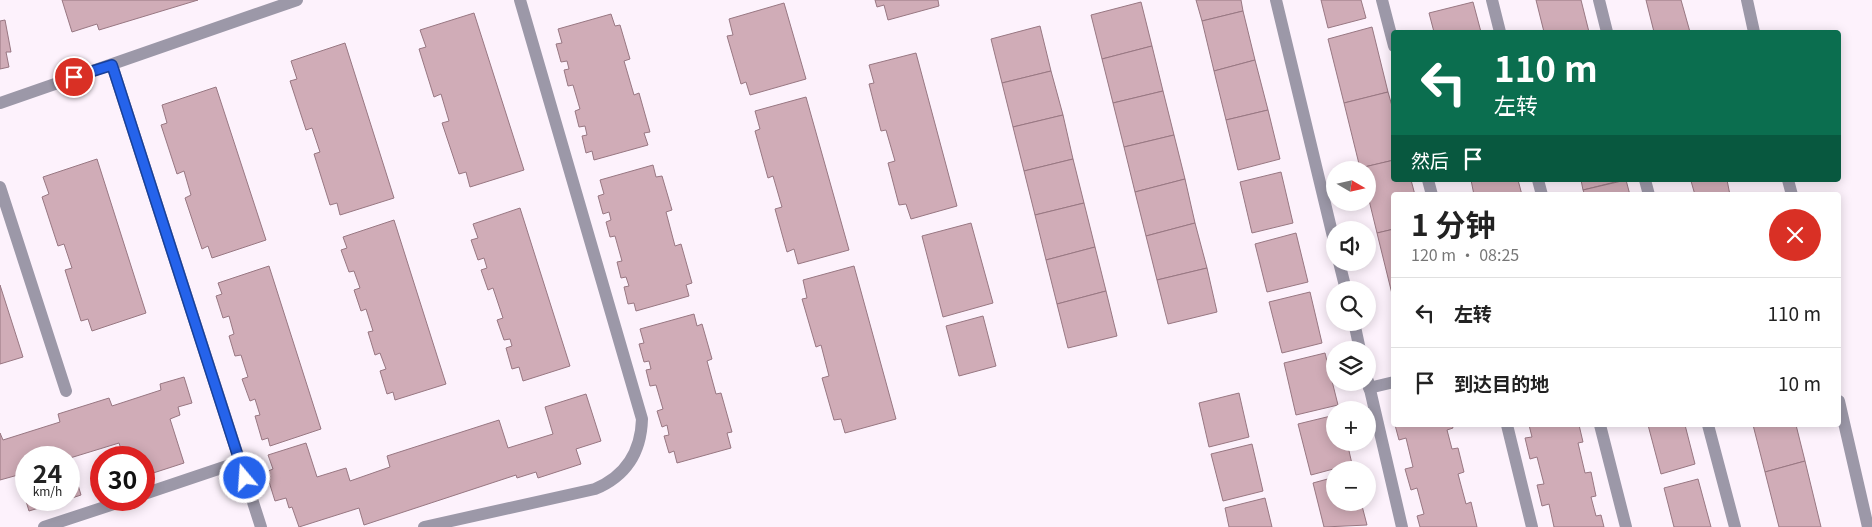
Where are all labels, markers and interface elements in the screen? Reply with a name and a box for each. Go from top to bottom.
text: 110 m [1494,41,1598,92]
icon: left [1411,50,1476,115]
pin [53,56,95,98]
icon: arrive [60,63,88,91]
text: 左转 [1494,88,1538,120]
icon: arrive [1459,145,1487,173]
text: 然后 [1411,146,1449,173]
north arrow [1326,161,1376,211]
map controls [1326,161,1376,511]
text: 1 分钟 [1411,201,1496,245]
button: close [1769,209,1821,261]
button: sound [1326,221,1376,271]
text: 120 m · 08:25 [1411,242,1519,266]
button: search [1326,281,1376,331]
icon: left [1411,299,1439,327]
text: 左转 [1454,299,1492,326]
text: 110 m [1768,299,1821,326]
button: layers [1326,341,1376,391]
icon: arrive [1411,369,1439,397]
text: 到达目的地 [1454,369,1549,396]
text: 10 m [1778,369,1821,396]
button: + [1326,401,1376,451]
speed limit sign: 30 [90,446,155,511]
position arrow [218,451,270,503]
text: 24 [33,454,62,490]
button: − [1326,461,1376,511]
text: km/h [33,482,62,499]

